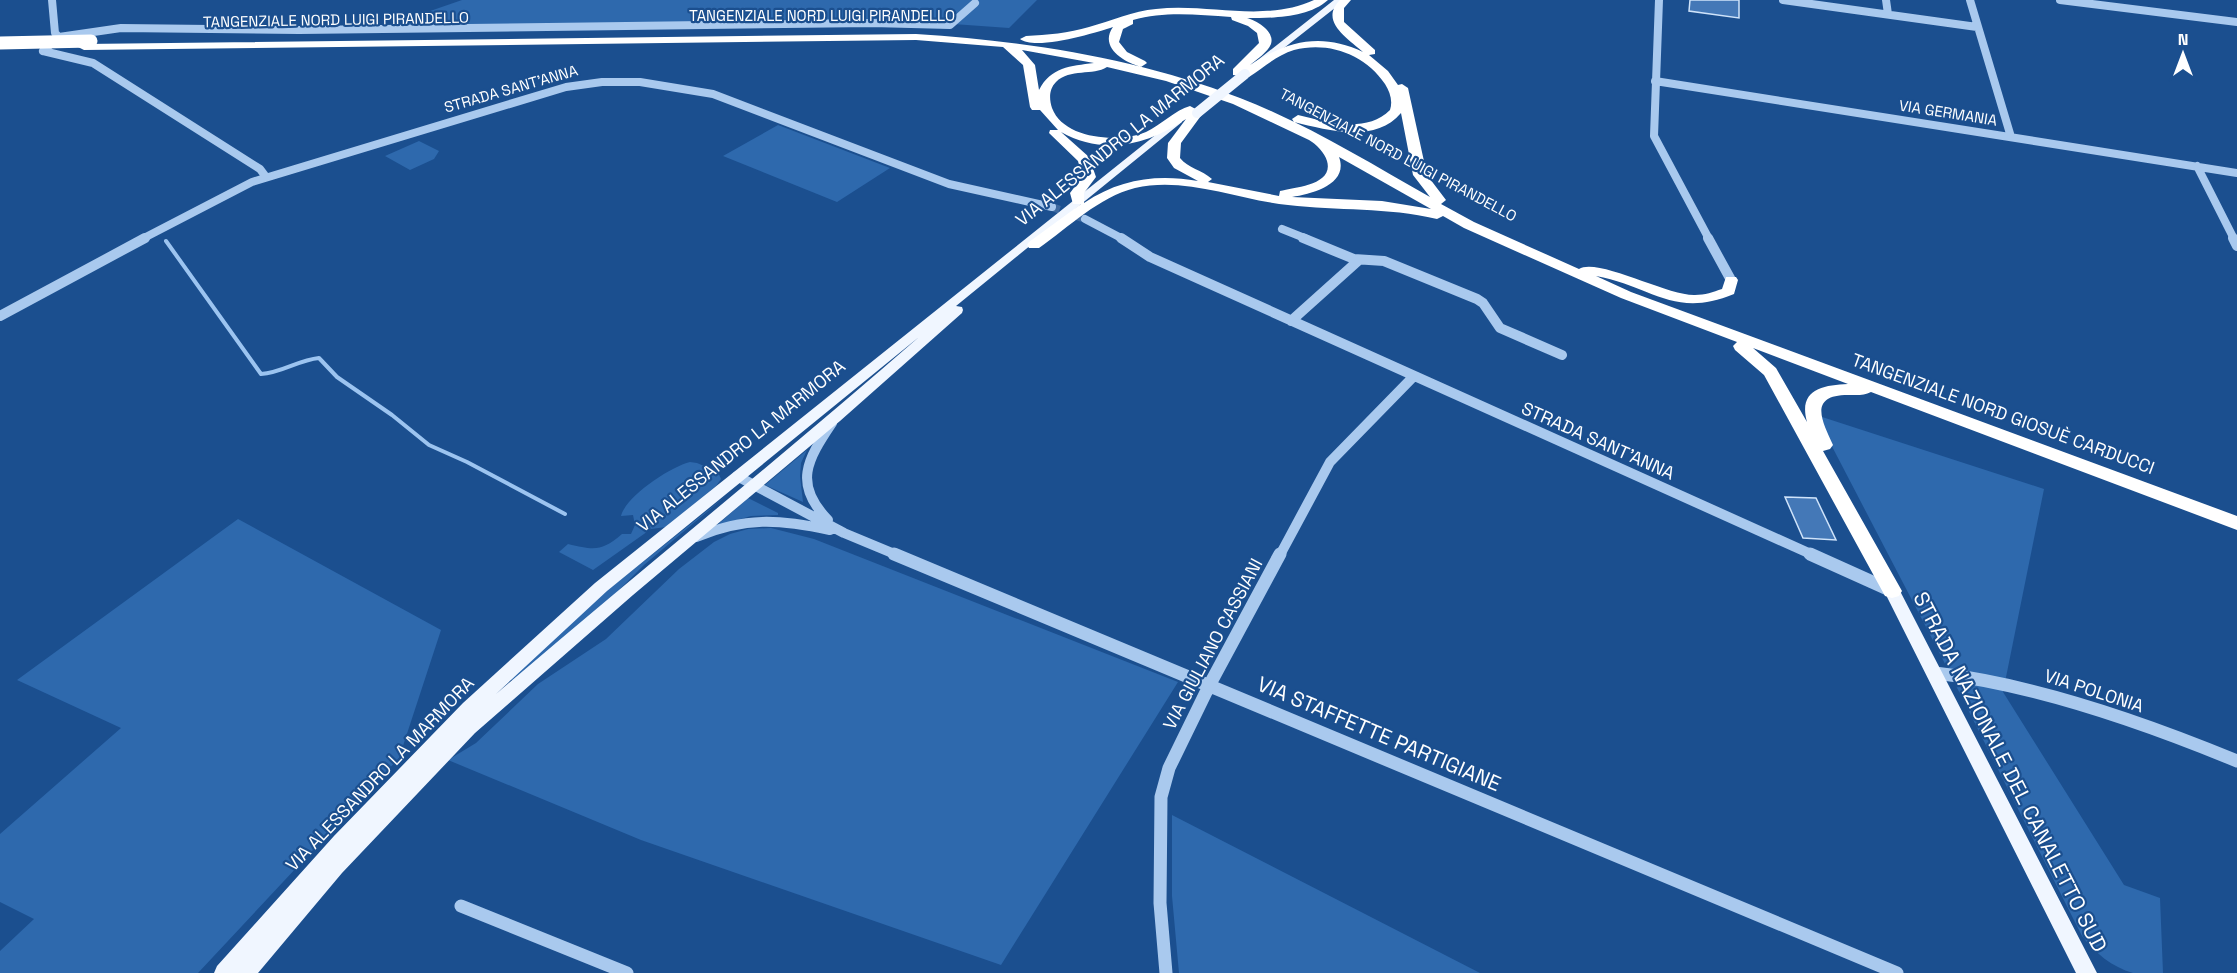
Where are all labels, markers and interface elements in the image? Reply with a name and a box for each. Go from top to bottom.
street label: TANGENZIALE NORD LUIGI PIRANDELLO [689,6,955,25]
street label: TANGENZIALE NORD LUIGI PIRANDELLO [203,8,469,31]
north arrow [2153,24,2213,84]
text: N [2178,29,2188,50]
street label: VIA ALESSANDRO LA MARMORA [1011,48,1229,231]
street label: STRADA SANT'ANNA [442,60,580,117]
street label: TANGENZIALE NORD LUIGI PIRANDELLO [1276,84,1520,225]
street label: VIA GERMANIA [1898,95,1999,130]
street label: TANGENZIALE NORD GIOSUÈ CARDUCCI [1849,348,2158,479]
street label: VIA ALESSANDRO LA MARMORA [632,354,850,537]
street label: STRADA SANT'ANNA [1518,396,1679,485]
street label: VIA GIULIANO CASSIANI [1158,554,1267,733]
street label: STRADA NAZIONALE DEL CANALETTO SUD [1907,587,2113,956]
street label: VIA POLONIA [2041,664,2147,717]
street label: VIA STAFFETTE PARTIGIANE [1253,670,1505,797]
street label: VIA ALESSANDRO LA MARMORA [280,672,479,876]

